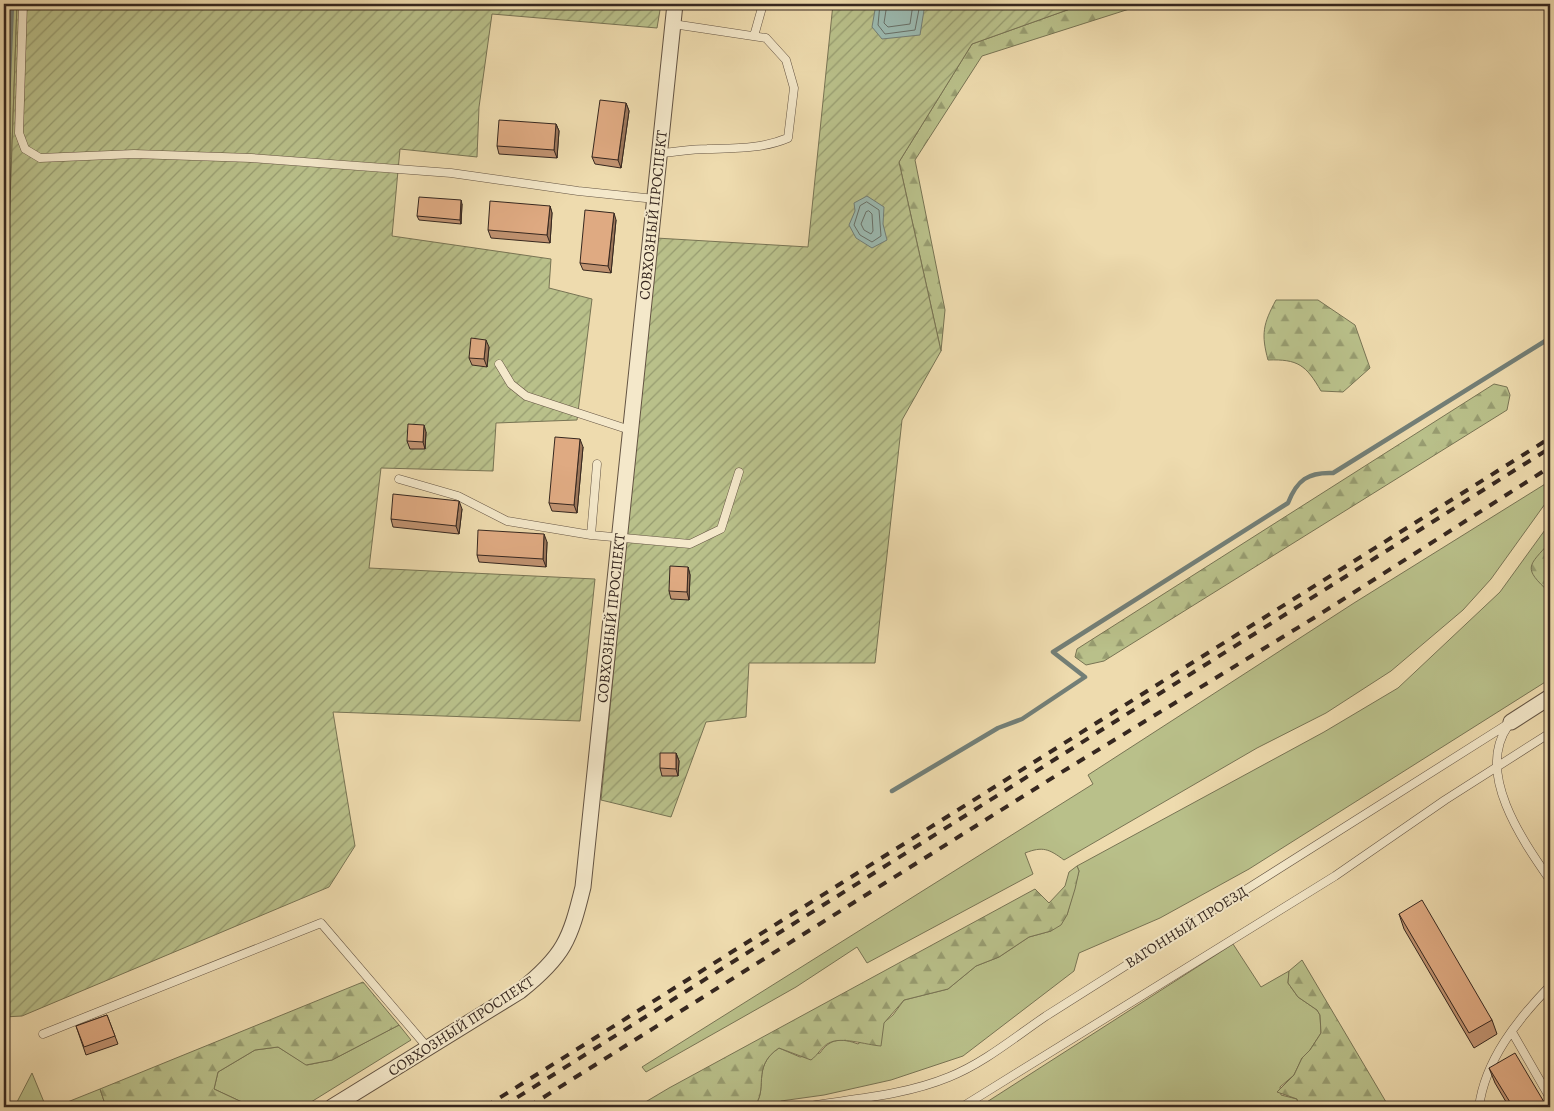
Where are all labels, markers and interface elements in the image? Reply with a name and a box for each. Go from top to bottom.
street label: СОВХОЗНЫЙ ПРОСПЕКТ [634,128,672,301]
street label: СОВХОЗНЫЙ ПРОСПЕКТ [592,531,630,704]
street label: ВАГОННЫЙ ПРОЕЗД [1121,881,1251,973]
street label: СОВХОЗНЫЙ ПРОСПЕКТ [384,971,539,1081]

